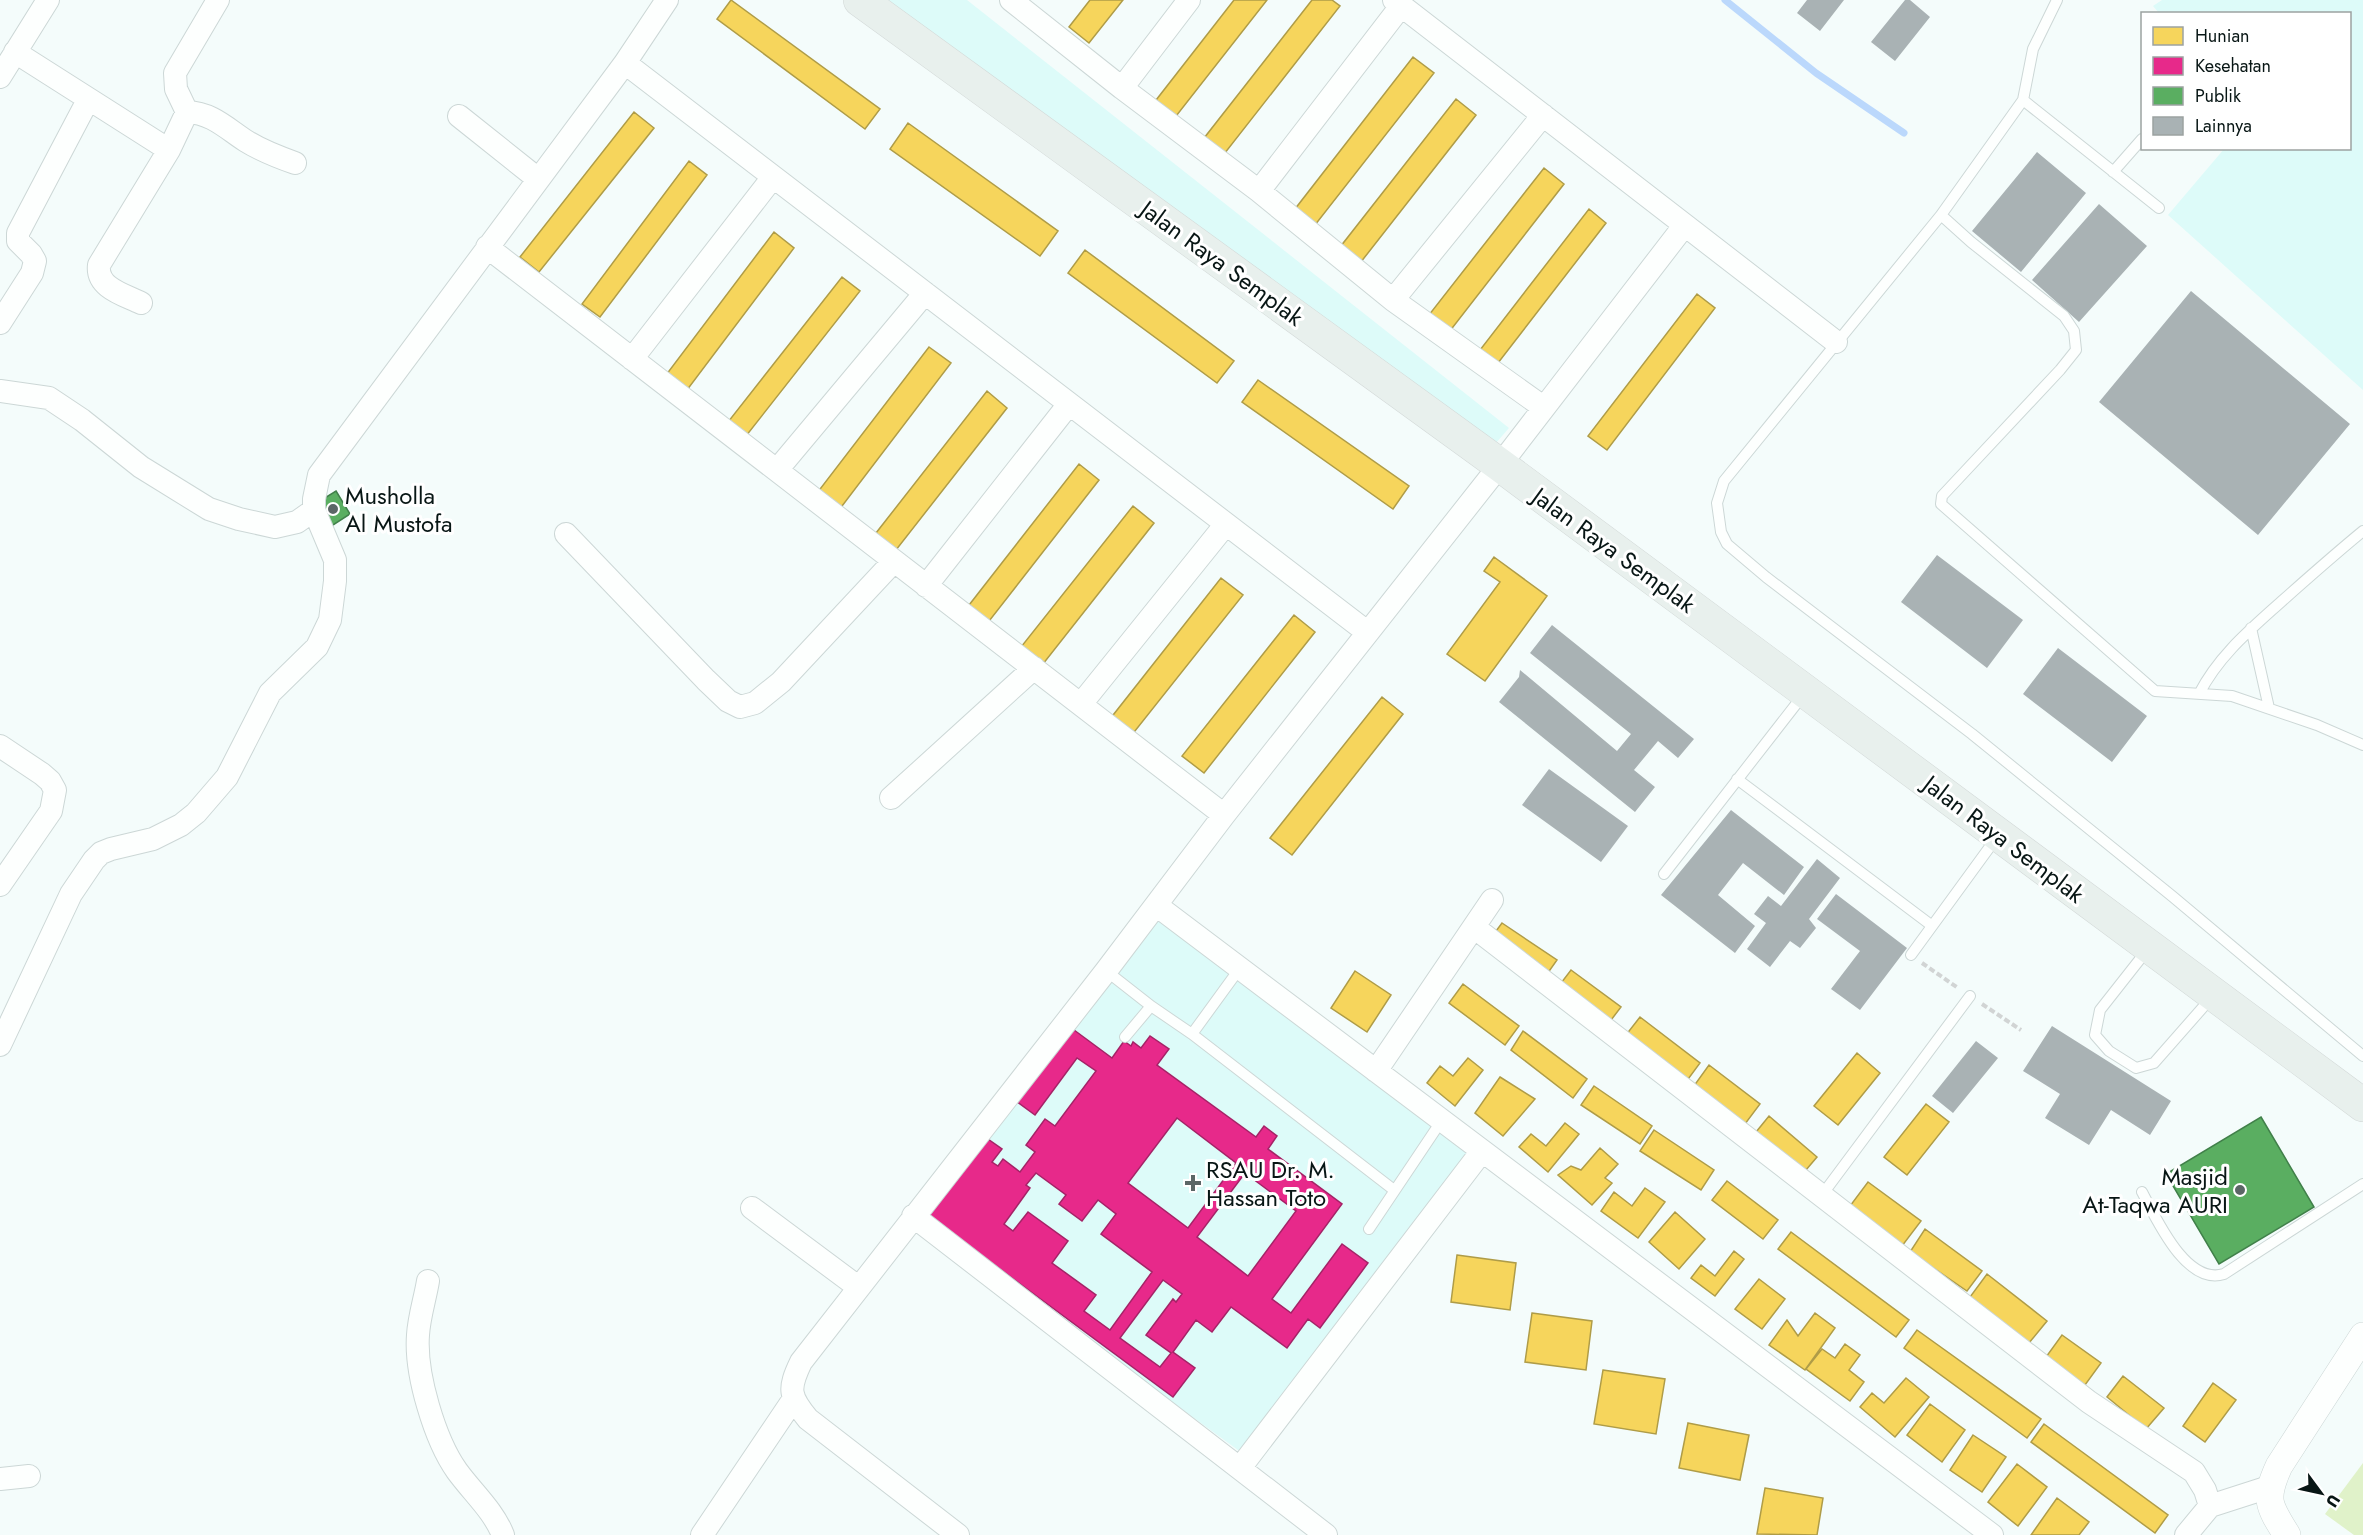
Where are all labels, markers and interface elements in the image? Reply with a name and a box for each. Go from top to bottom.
legend [2141,12,2351,150]
text: Hunian [2195,23,2250,49]
text: Kesehatan [2195,53,2271,79]
text: Publik [2195,83,2241,109]
text: Lainnya [2195,113,2252,139]
street label: Jalan Raya Semplak [1131,190,1311,334]
street label: Jalan Raya Semplak [1523,477,1703,621]
place label: Musholla Al Mustofa [345,478,453,541]
marker: Musholla Al Mustofa [326,502,340,516]
street label: Jalan Raya Semplak [1914,765,2092,912]
place label: RSAU Dr. M. Hassan Toto [1206,1152,1335,1215]
place label: Masjid At-Taqwa AURI [2082,1159,2228,1222]
marker: RSAU Dr. M. Hassan Toto [1184,1174,1202,1192]
marker: Masjid At-Taqwa AURI [2233,1183,2247,1197]
north arrow [2291,1463,2351,1523]
text: U [2320,1490,2346,1512]

